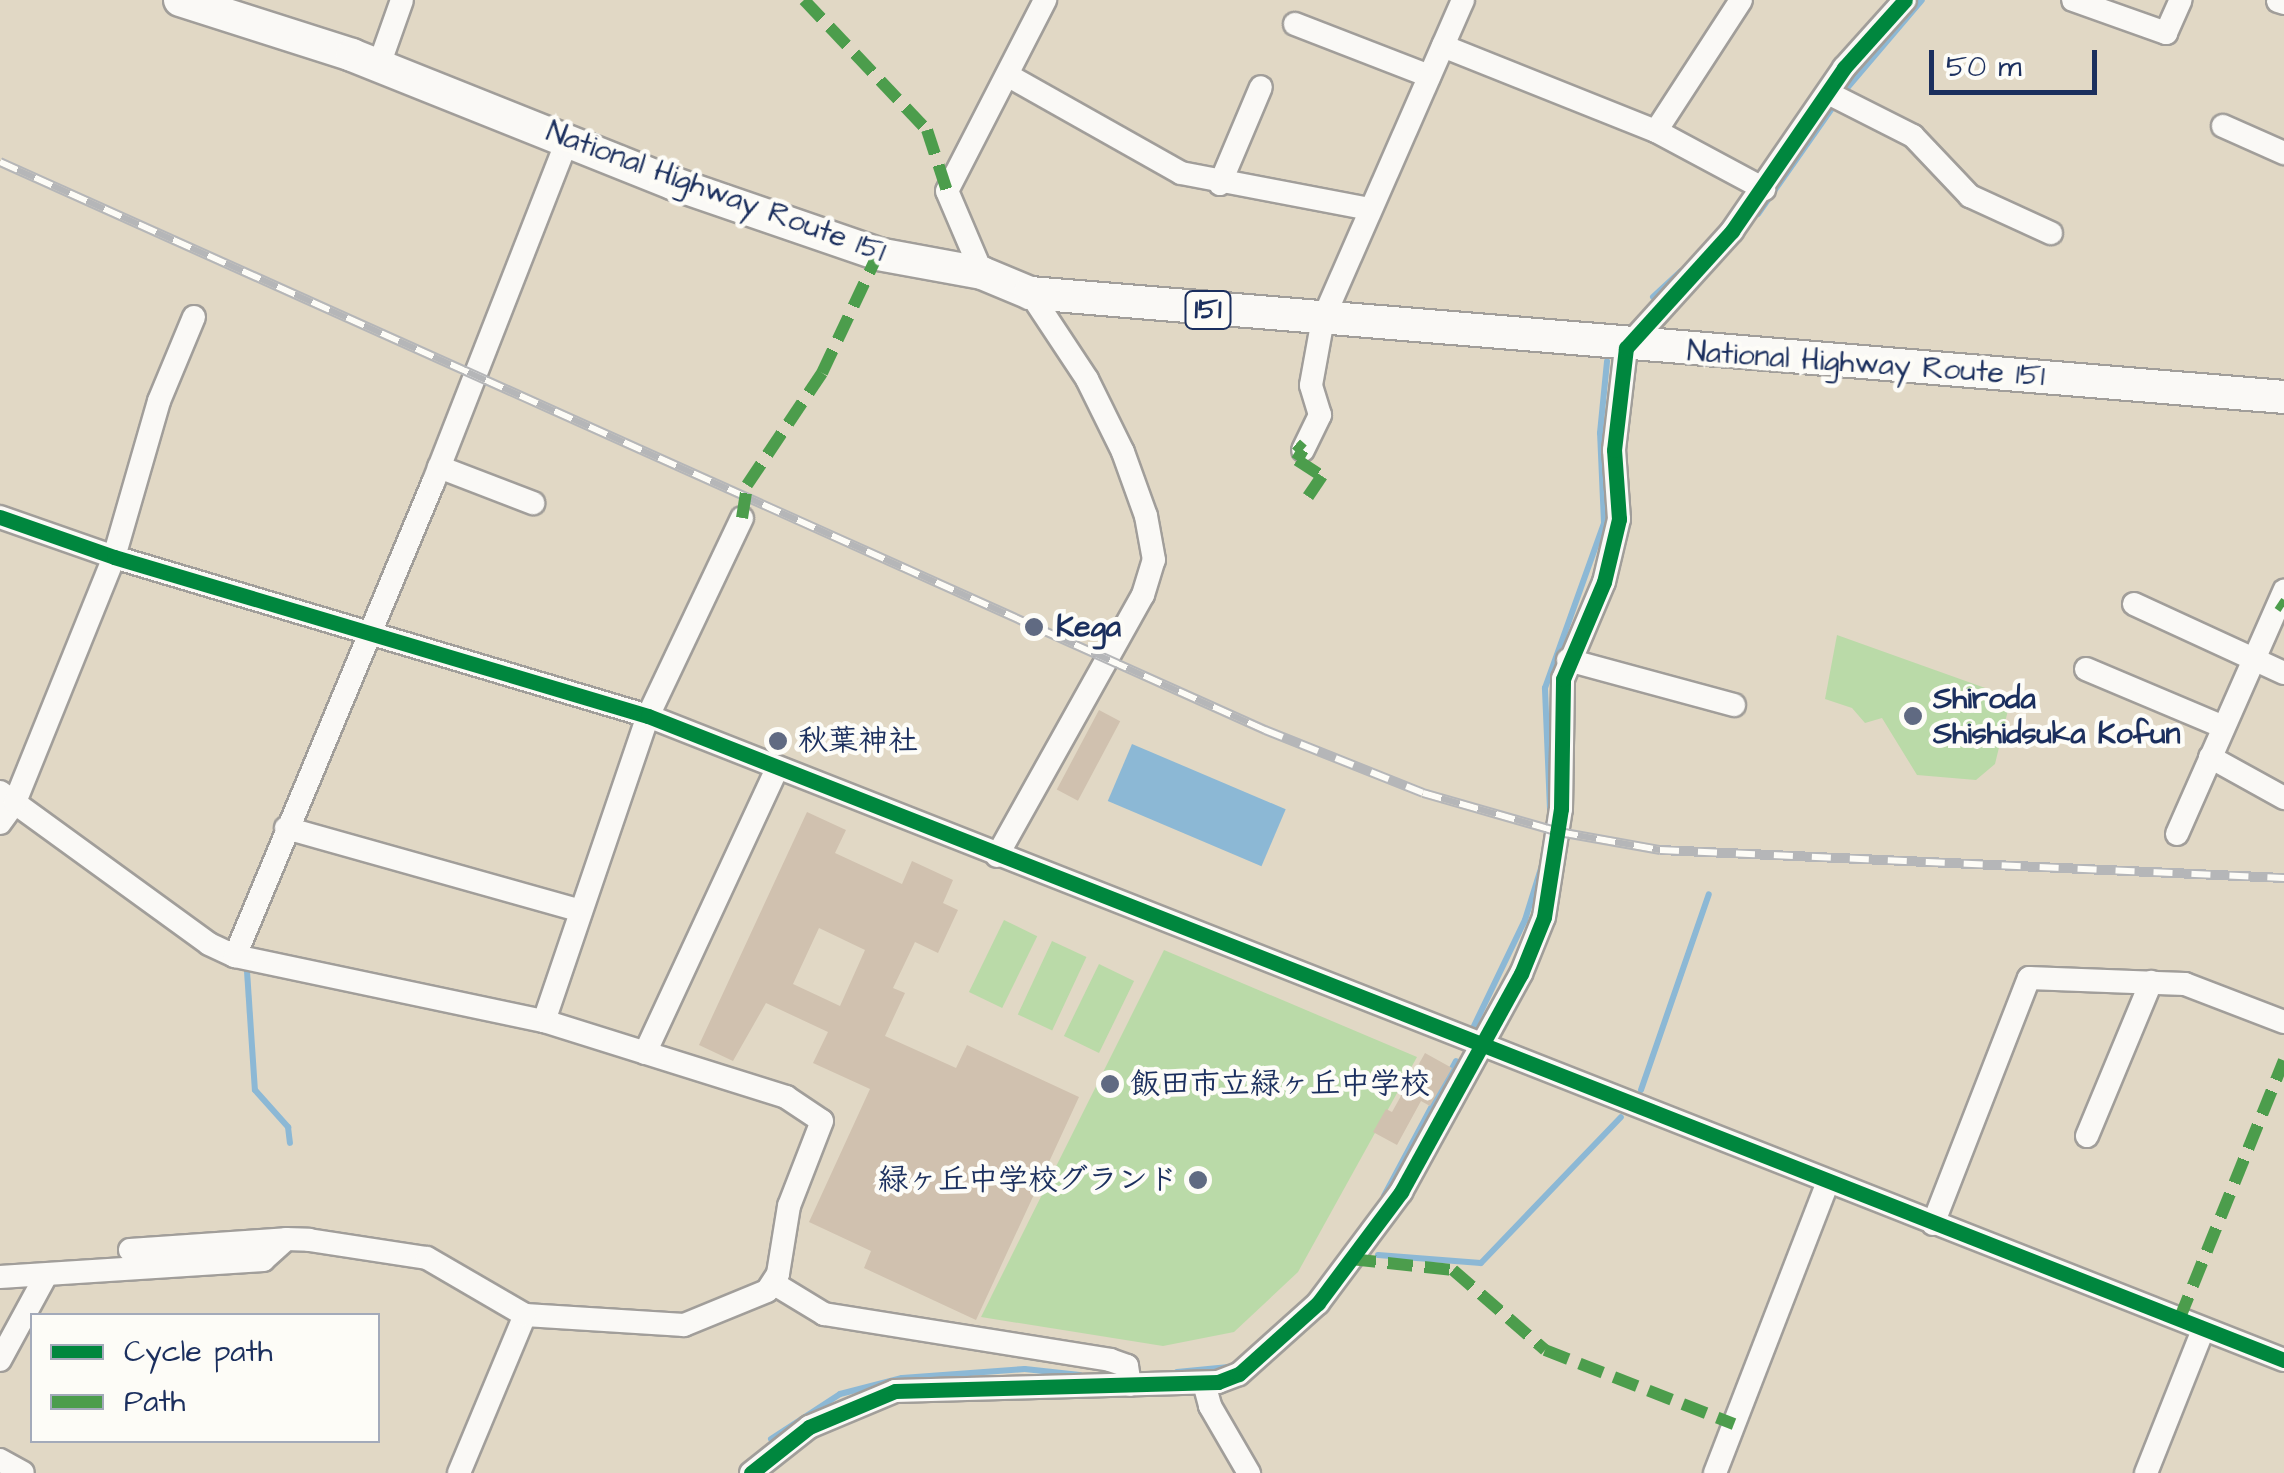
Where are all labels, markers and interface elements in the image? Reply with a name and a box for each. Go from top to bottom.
scale bar [1934,30,2102,92]
text: 50 m [1946,46,2022,88]
street label: National Highway Route 151 [541,114,891,270]
road number: 151 [1183,287,1233,333]
street label: National Highway Route 151 [1686,334,2046,394]
place label: Kega [1056,609,1121,645]
marker: Kega [1021,614,1047,640]
place label: Shiroda Shishidsuka Kofun [1933,681,2181,752]
marker: Shiroda Shishidsuka Kofun [1902,705,1924,727]
place label: 秋葉神社 [798,723,918,759]
marker: 秋葉神社 [767,730,789,752]
place label: 飯田市立緑ヶ丘中学校 [1130,1066,1430,1102]
marker: 飯田市立緑ヶ丘中学校 [1099,1073,1121,1095]
place label: 緑ヶ丘中学校グランド [878,1162,1178,1198]
marker: 緑ヶ丘中学校グランド [1187,1169,1209,1191]
legend [30,1313,380,1443]
text: Cycle path [124,1331,273,1373]
text: Path [124,1381,185,1423]

